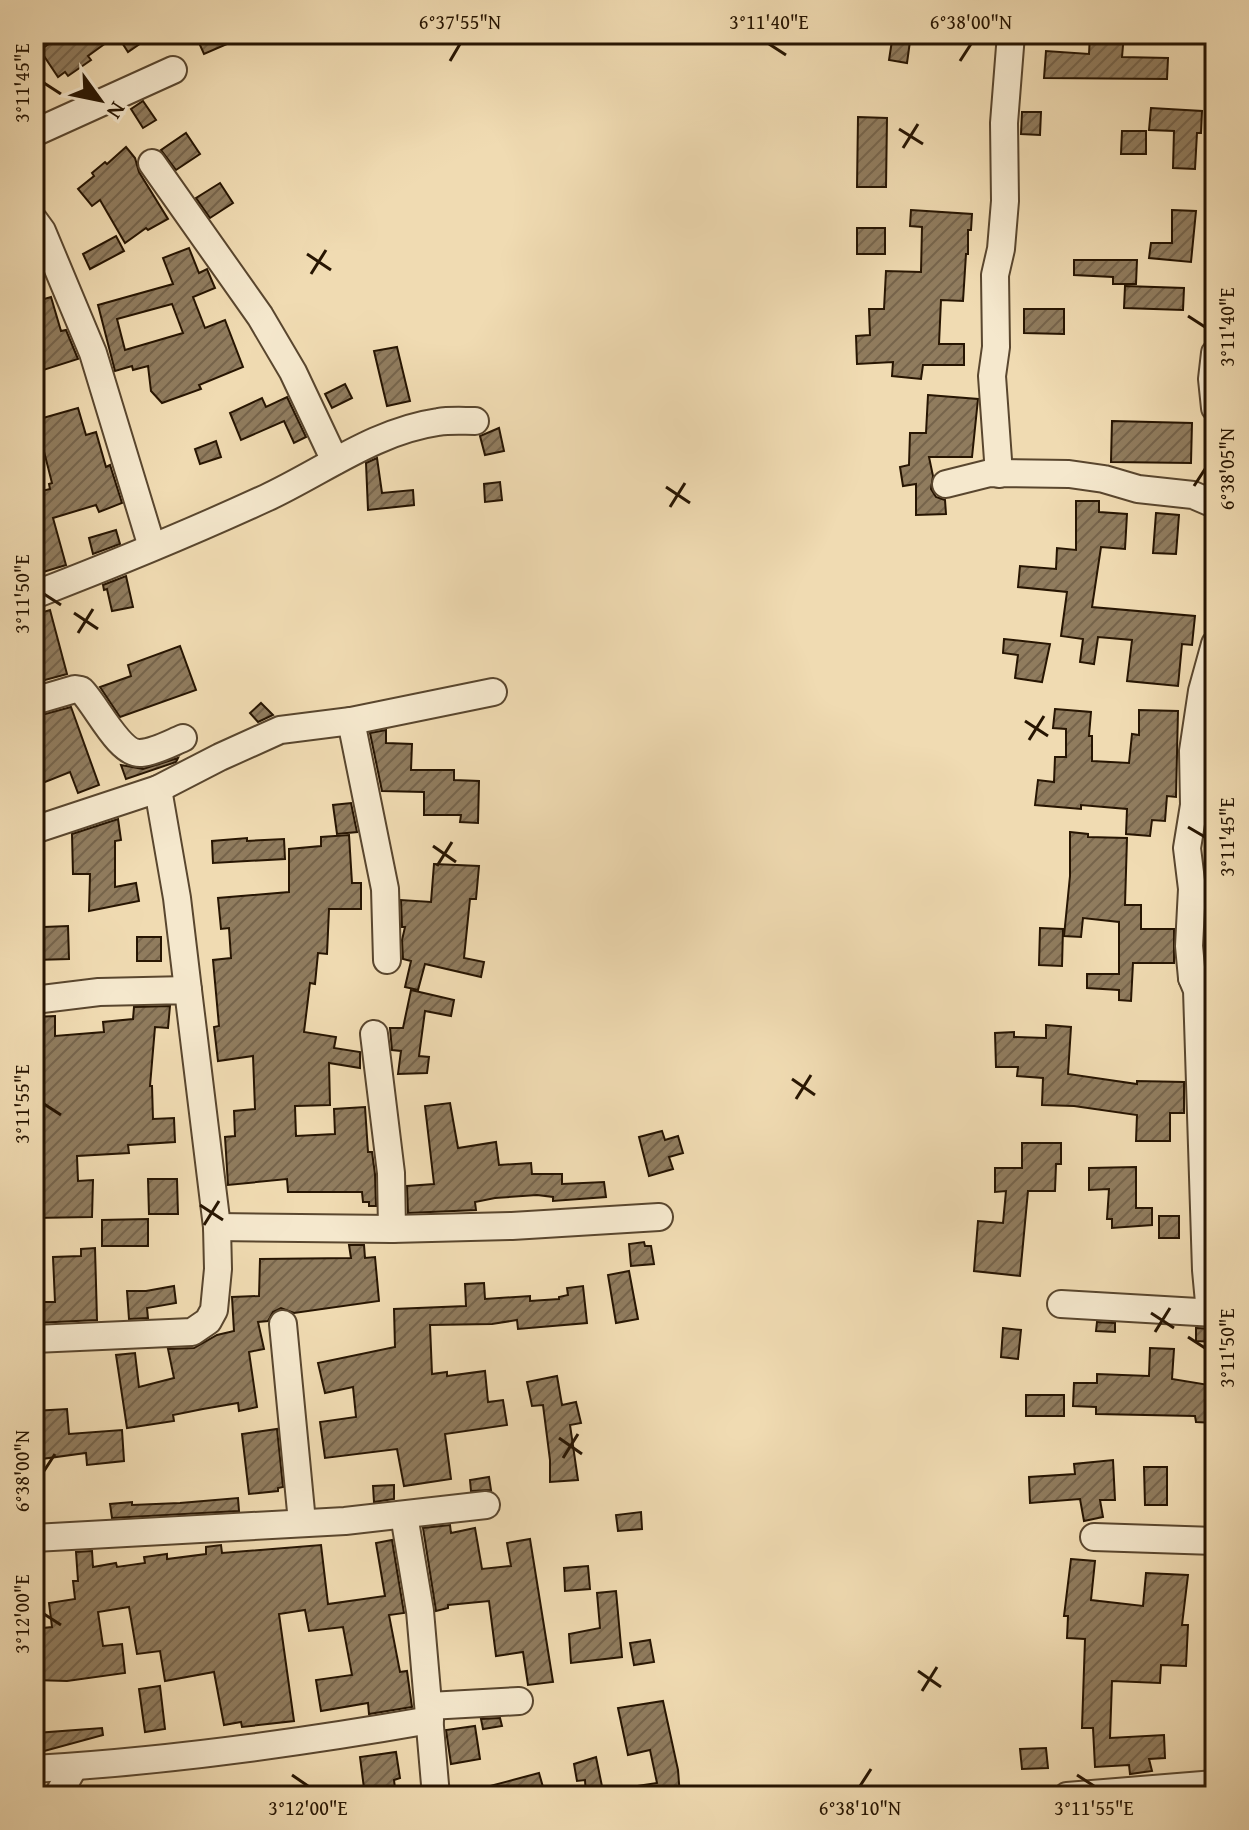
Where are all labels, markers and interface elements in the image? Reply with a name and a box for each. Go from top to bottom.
text: 6°37'55"N [419,7,501,36]
text: 3°11'40"E [729,7,809,36]
text: 6°38'00"N [930,7,1012,36]
text: 3°11'45"E [7,43,36,123]
north arrow [60,60,140,140]
text: N [99,96,134,126]
text: 3°11'40"E [1212,287,1241,367]
text: 6°38'05"N [1212,428,1241,510]
text: 3°11'50"E [7,554,36,634]
text: 3°11'45"E [1212,797,1241,877]
text: 3°11'55"E [7,1064,36,1144]
text: 3°11'50"E [1212,1308,1241,1388]
text: 6°38'00"N [7,1430,36,1512]
text: 3°12'00"E [7,1574,36,1654]
text: 3°12'00"E [268,1793,348,1822]
text: 6°38'10"N [819,1793,901,1822]
text: 3°11'55"E [1054,1793,1134,1822]

